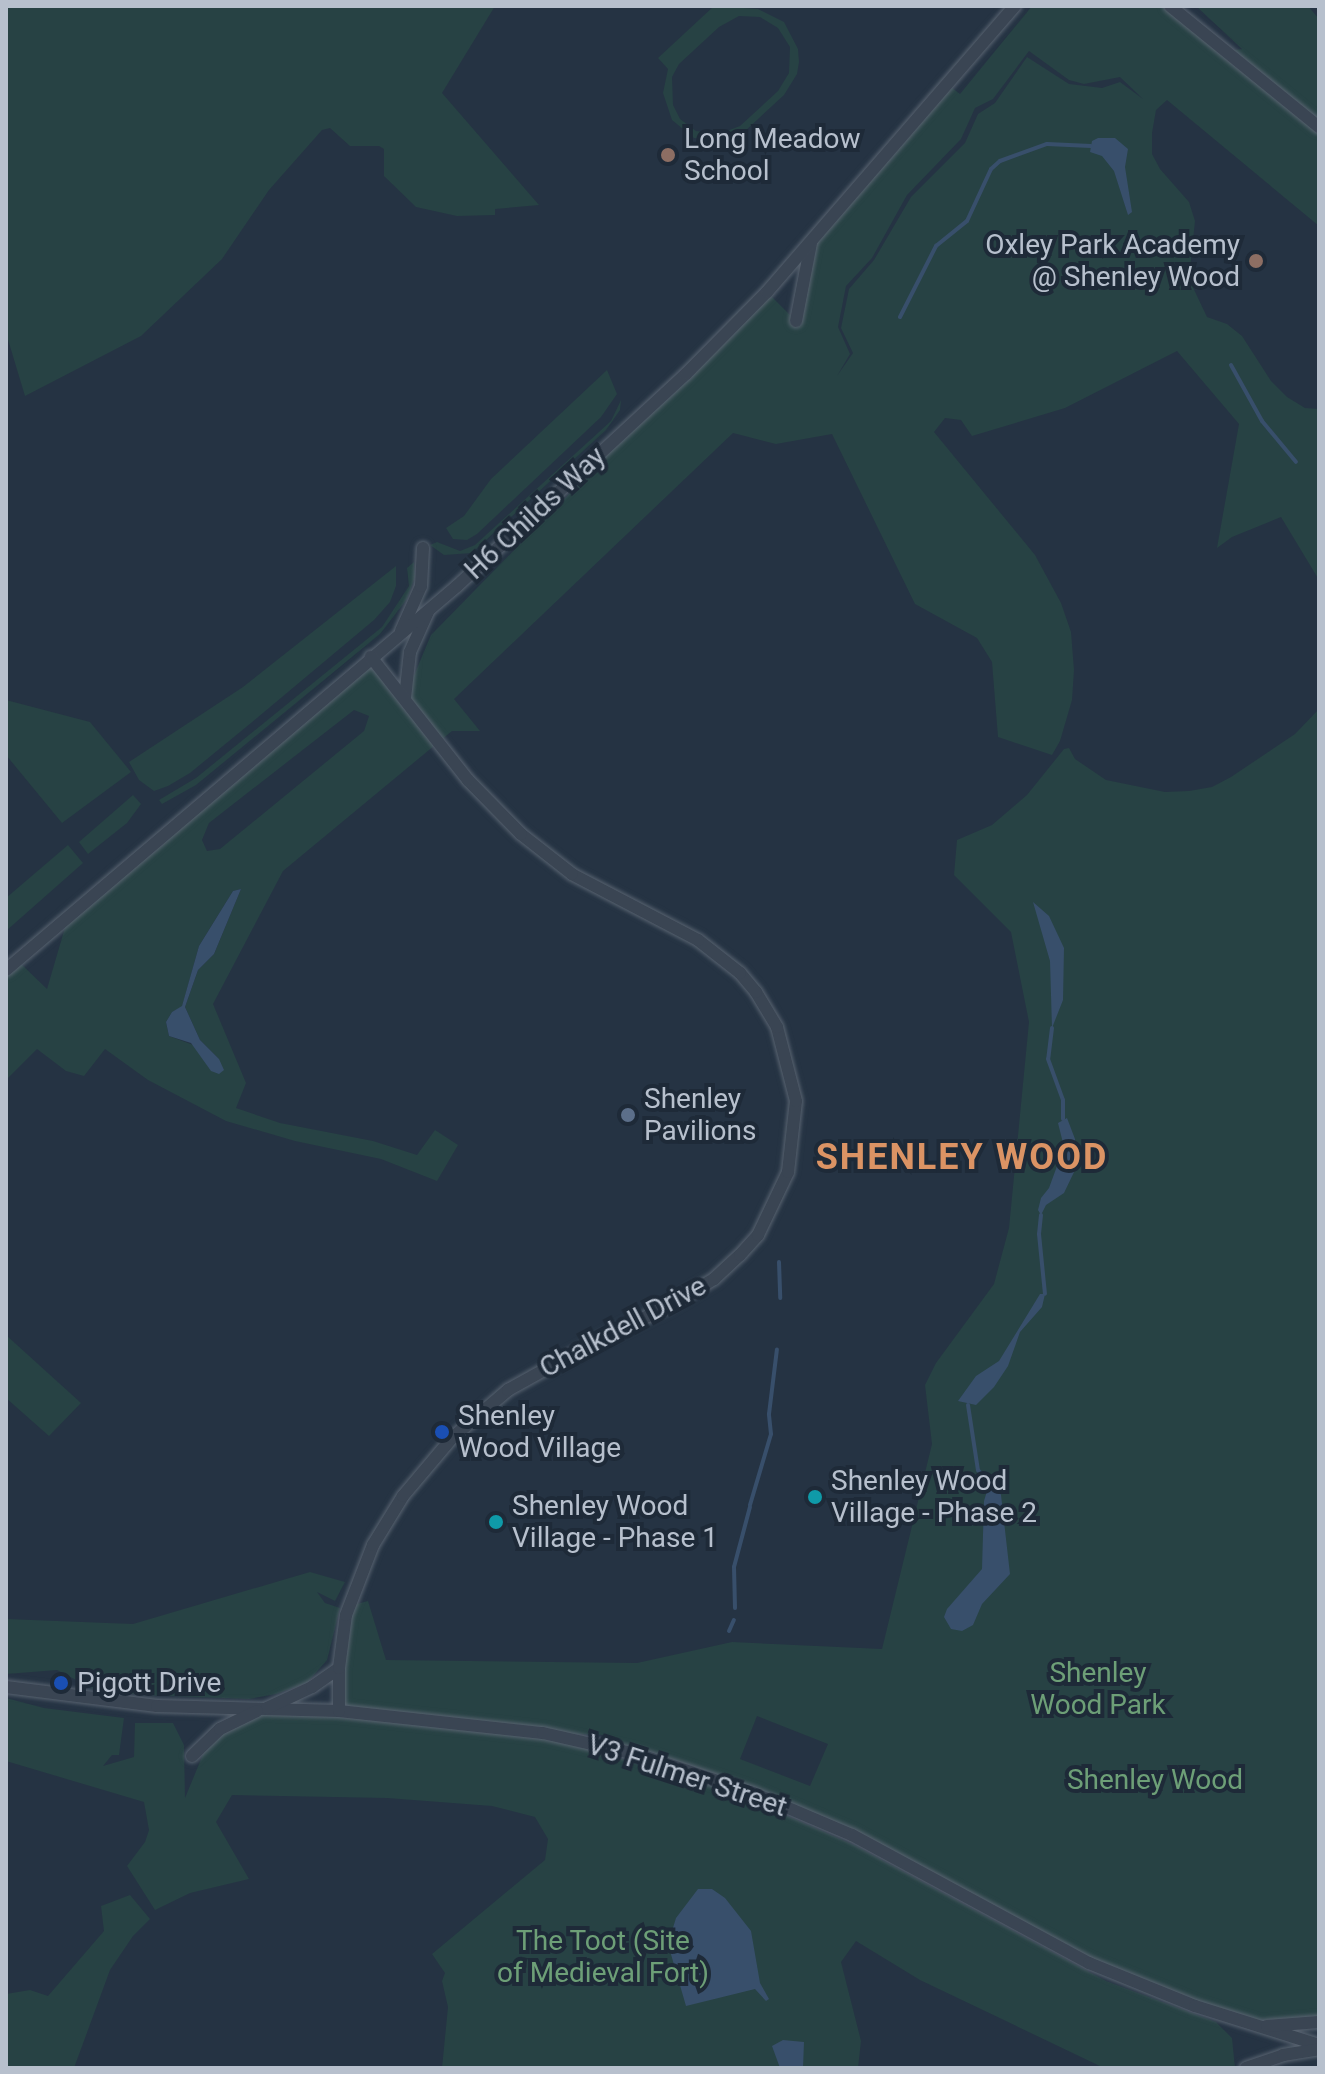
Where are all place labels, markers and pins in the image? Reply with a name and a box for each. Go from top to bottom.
place label: Long Meadow School [684,122,861,188]
marker: Long Meadow School [659,146,677,164]
place label: Oxley Park Academy @ Shenley Wood [985,228,1240,294]
marker: Oxley Park Academy @ Shenley Wood [1247,252,1265,270]
place label: Shenley Pavilions [644,1082,756,1148]
marker: Shenley Pavilions [619,1106,637,1124]
place label: Shenley Wood Village [458,1399,621,1465]
marker: Shenley Wood Village [433,1423,451,1441]
place label: Shenley Wood Village - Phase 2 [831,1464,1037,1530]
marker: Shenley Wood Village - Phase 2 [806,1488,824,1506]
place label: Shenley Wood Village - Phase 1 [512,1489,718,1555]
marker: Shenley Wood Village - Phase 1 [487,1513,505,1531]
place label: Pigott Drive [77,1666,221,1700]
marker: Pigott Drive [52,1674,70,1692]

